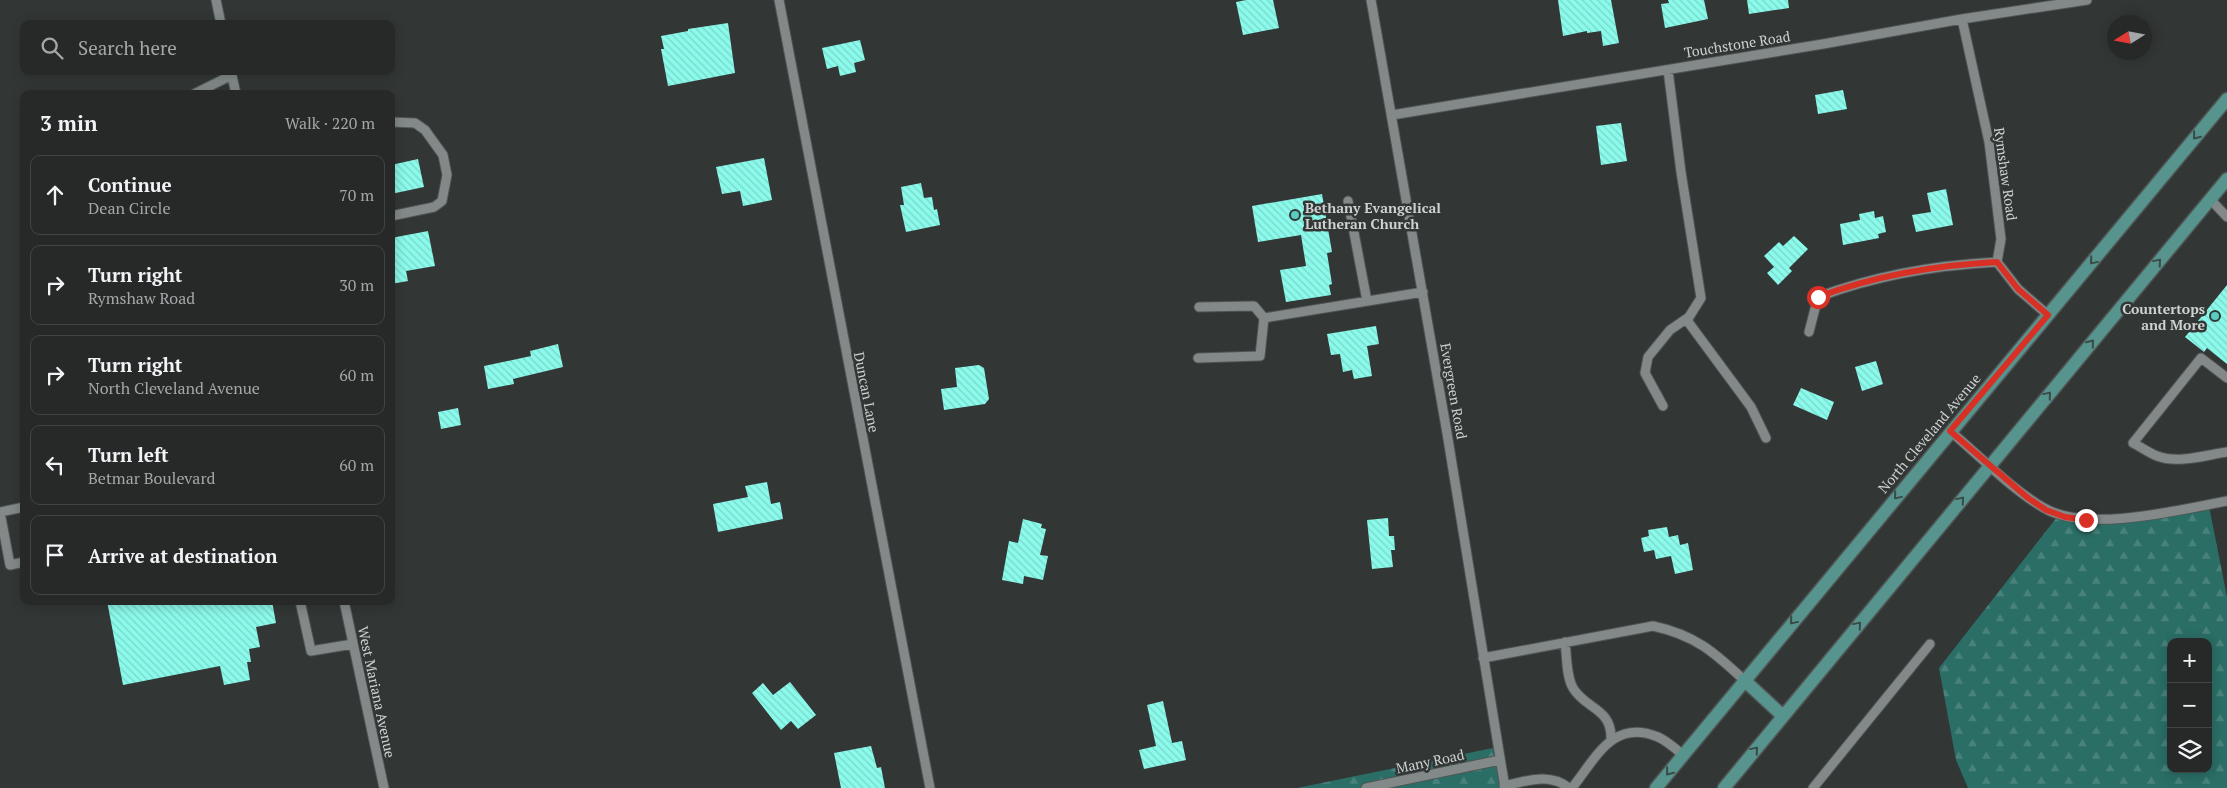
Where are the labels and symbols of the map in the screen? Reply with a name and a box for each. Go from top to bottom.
north arrow [2107,15,2152,60]
street label: Touchstone Road [1683,26,1792,62]
street label: Rymshaw Road [1990,126,2022,222]
one-way arrow [2193,130,2202,139]
place label: Bethany Evangelical Lutheran Church [1305,198,1441,233]
marker: Bethany Evangelical Lutheran Church [1289,209,1301,221]
one-way arrow [2089,256,2098,265]
one-way arrow [2152,259,2161,268]
route start [1807,286,1830,309]
place label: Countertops and More [2122,299,2205,334]
marker: Countertops and More [2209,310,2221,322]
one-way arrow [2086,340,2094,349]
street label: Evergreen Road [1436,341,1472,441]
street label: Duncan Lane [850,350,884,434]
street label: North Cleveland Avenue [1873,369,1985,497]
one-way arrow [2043,392,2052,401]
one-way arrow [1894,490,1902,499]
one-way arrow [1956,496,1965,505]
route end [2075,509,2098,532]
one-way arrow [1791,615,1799,624]
one-way arrow [1853,622,1861,631]
street label: West Mariana Avenue [354,624,400,760]
street label: Many Road [1394,744,1466,777]
one-way arrow [1749,747,1758,756]
one-way arrow [1666,766,1675,775]

